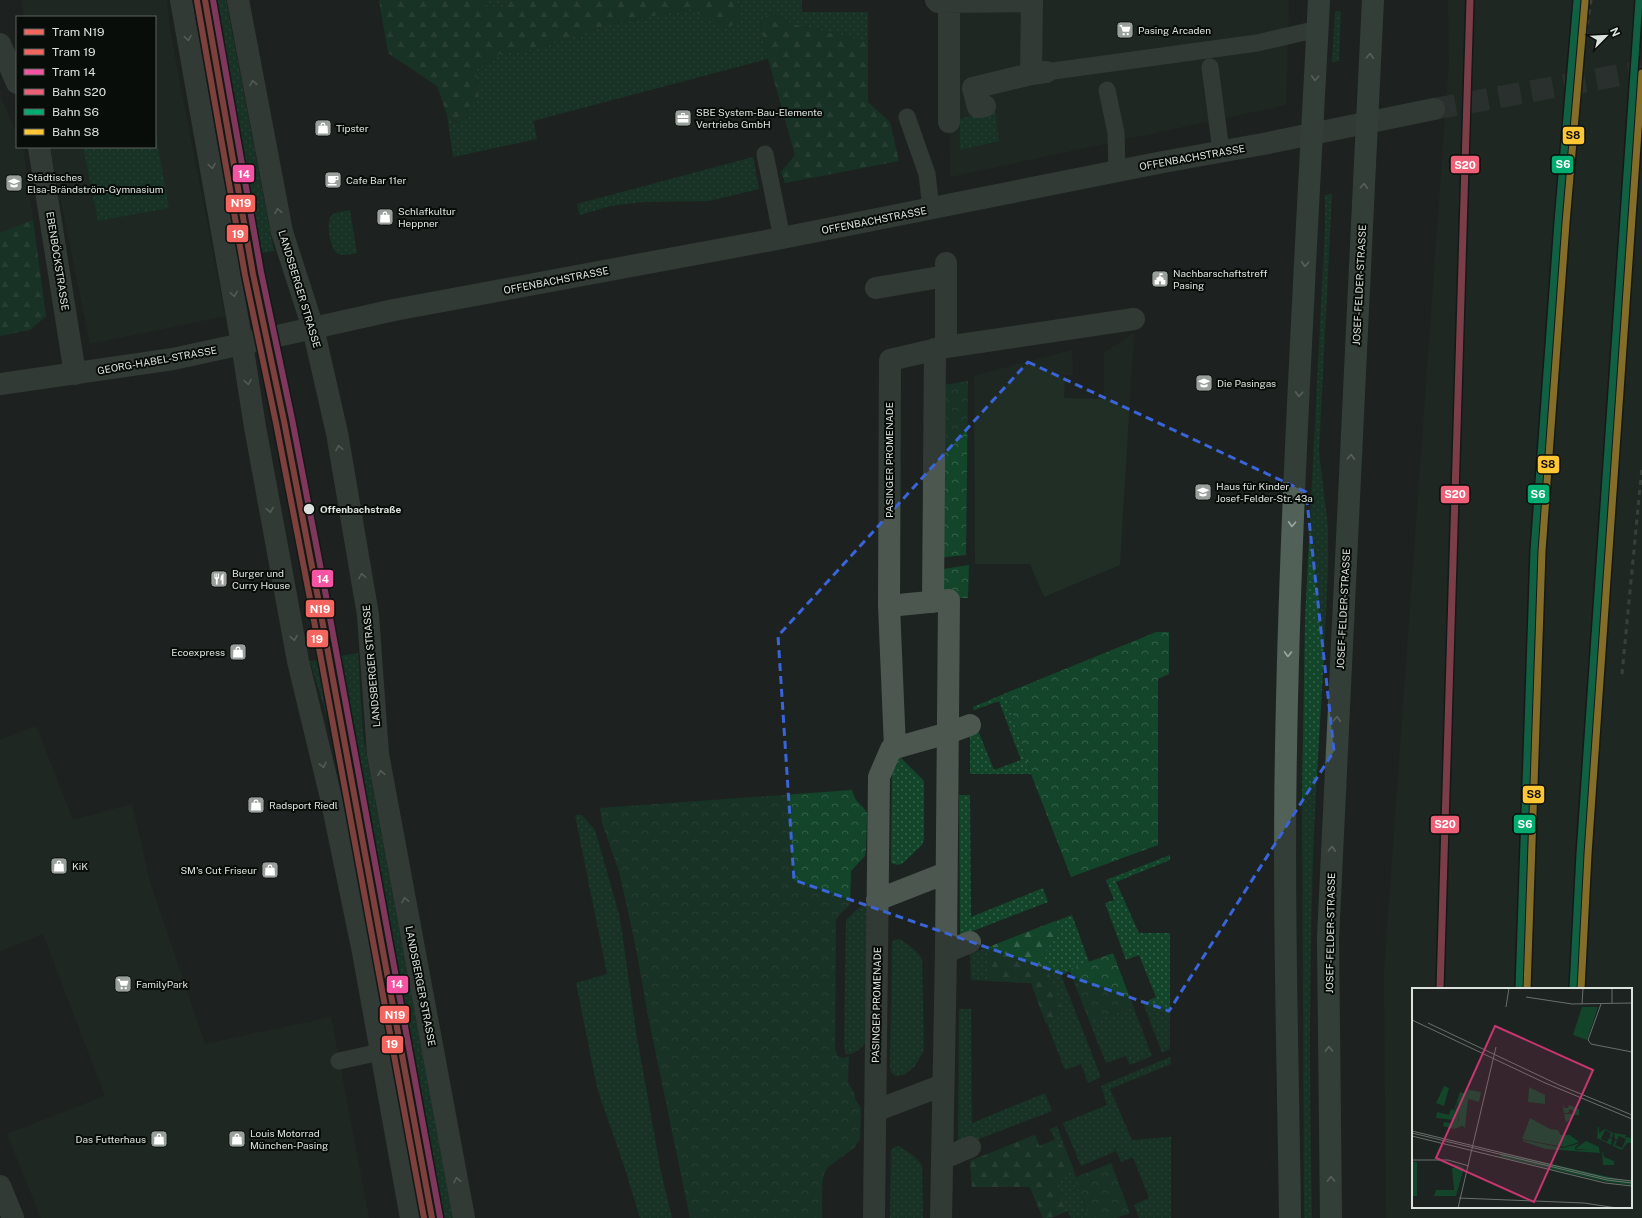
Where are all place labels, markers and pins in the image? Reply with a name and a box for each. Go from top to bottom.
supermarket icon: Pasing Arcaden [1115,20,1135,40]
place label: Pasing Arcaden [1138,24,1211,36]
place label: SBE System-Bau-Elemente Vertriebs GmbH [696,106,823,130]
office icon: SBE System-Bau-Elemente Vertriebs GmbH [673,108,693,128]
shop icon: Tipster [313,118,333,138]
place label: Tipster [336,122,369,134]
cafe icon: Cafe Bar 11er [323,170,343,190]
place label: Städtisches Elsa-Brändström-Gymnasium [27,171,163,195]
school or university icon: Städtisches Elsa-Brändström-Gymnasium [4,173,24,193]
place label: Cafe Bar 11er [346,174,406,186]
place label: Schlafkultur Heppner [398,205,456,229]
shop icon: Schlafkultur Heppner [375,207,395,227]
place label: Nachbarschaftstreff Pasing [1173,267,1267,291]
public building icon: Nachbarschaftstreff Pasing [1150,269,1170,289]
school or university icon: Die Pasingas [1194,373,1214,393]
place label: Die Pasingas [1217,377,1276,389]
place label: Haus für Kinder Josef-Felder-Str. 43a [1216,480,1313,504]
school or university icon: Haus für Kinder Josef-Felder-Str. 43a [1193,482,1213,502]
marker: Offenbachstraße [302,502,316,516]
place label: Offenbachstraße [320,503,401,515]
place label: Burger und Curry House [232,567,291,591]
restaurant icon: Burger und Curry House [209,569,229,589]
shop icon: Ecoexpress [228,642,248,662]
place label: Ecoexpress [171,646,225,658]
shop icon: Radsport Riedl [246,795,266,815]
place label: Radsport Riedl [269,799,338,811]
shop icon: KiK [49,856,69,876]
place label: KiK [72,860,88,872]
shop icon: SM's Cut Friseur [260,860,280,880]
place label: SM's Cut Friseur [180,864,257,876]
supermarket icon: FamilyPark [113,974,133,994]
place label: FamilyPark [136,978,188,990]
place label: Louis Motorrad München-Pasing [250,1127,328,1151]
shop icon: Das Futterhaus [149,1129,169,1149]
shop icon: Louis Motorrad München-Pasing [227,1129,247,1149]
place label: Das Futterhaus [76,1133,146,1145]

